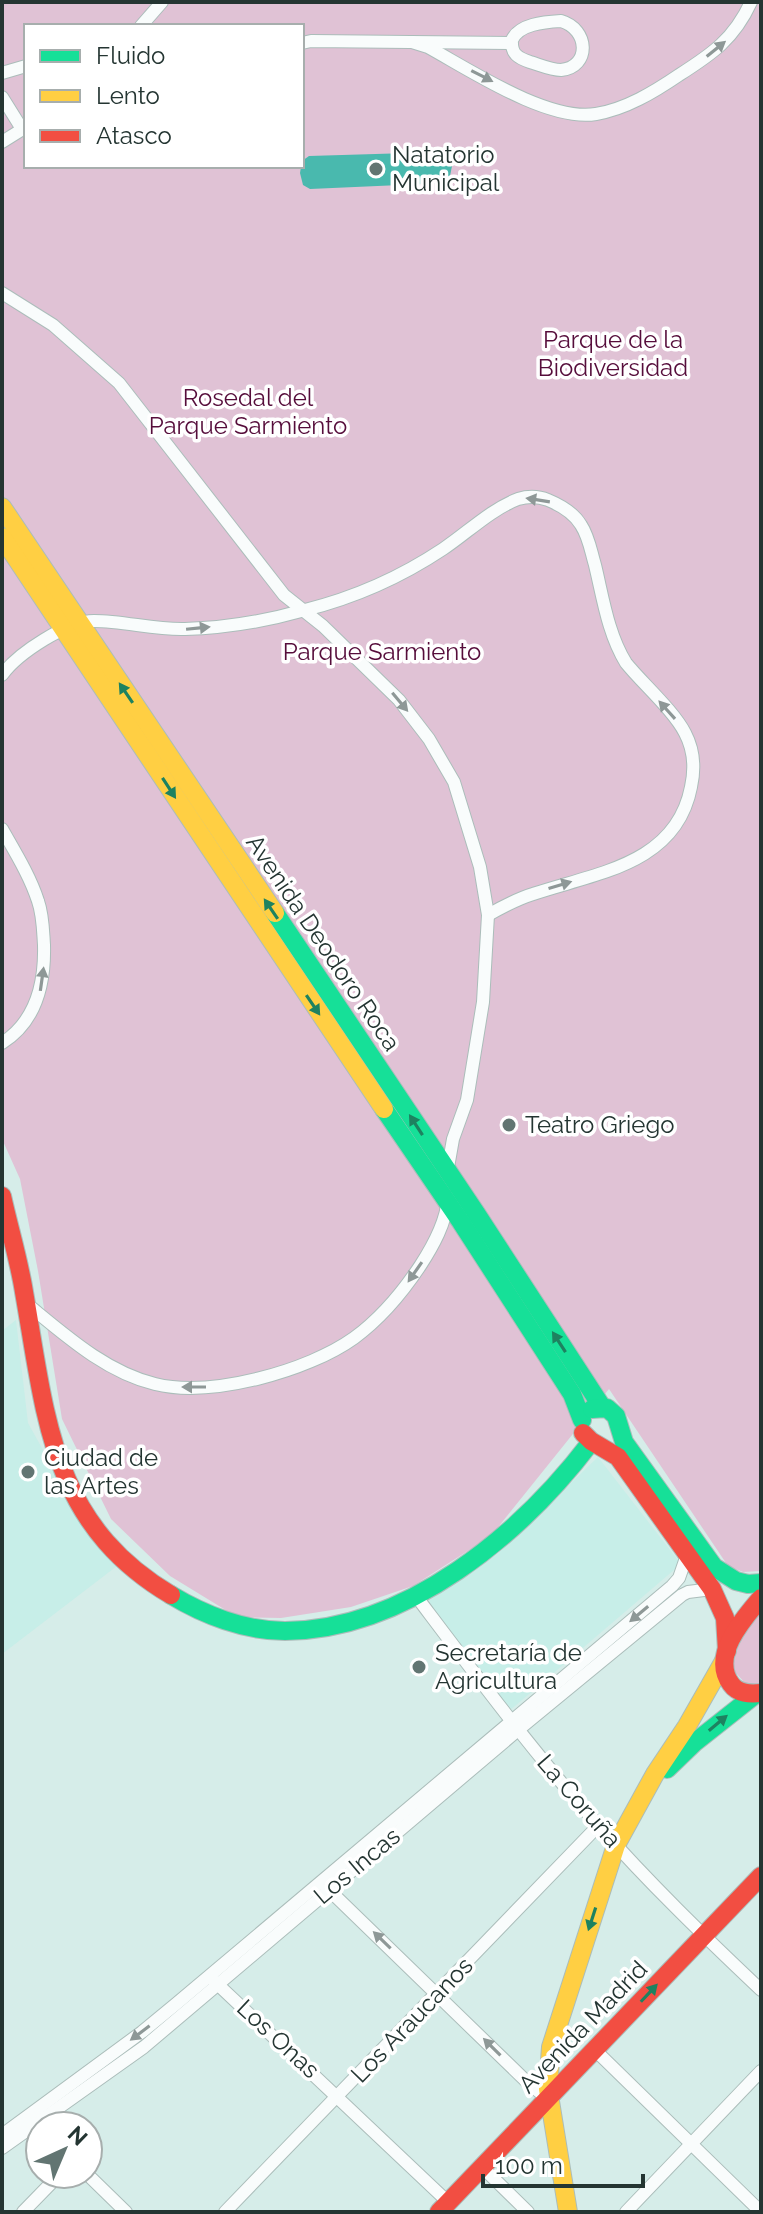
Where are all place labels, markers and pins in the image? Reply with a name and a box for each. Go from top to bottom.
place label: Natatorio Municipal [392,140,500,197]
marker: Natatorio Municipal [367,160,385,178]
place label: Teatro Griego [525,1110,675,1139]
marker: Teatro Griego [500,1116,518,1134]
place label: Ciudad de las Artes [44,1443,158,1500]
marker: Ciudad de las Artes [19,1463,37,1481]
place label: Secretaría de Agricultura [435,1638,582,1695]
marker: Secretaría de Agricultura [410,1658,428,1676]

